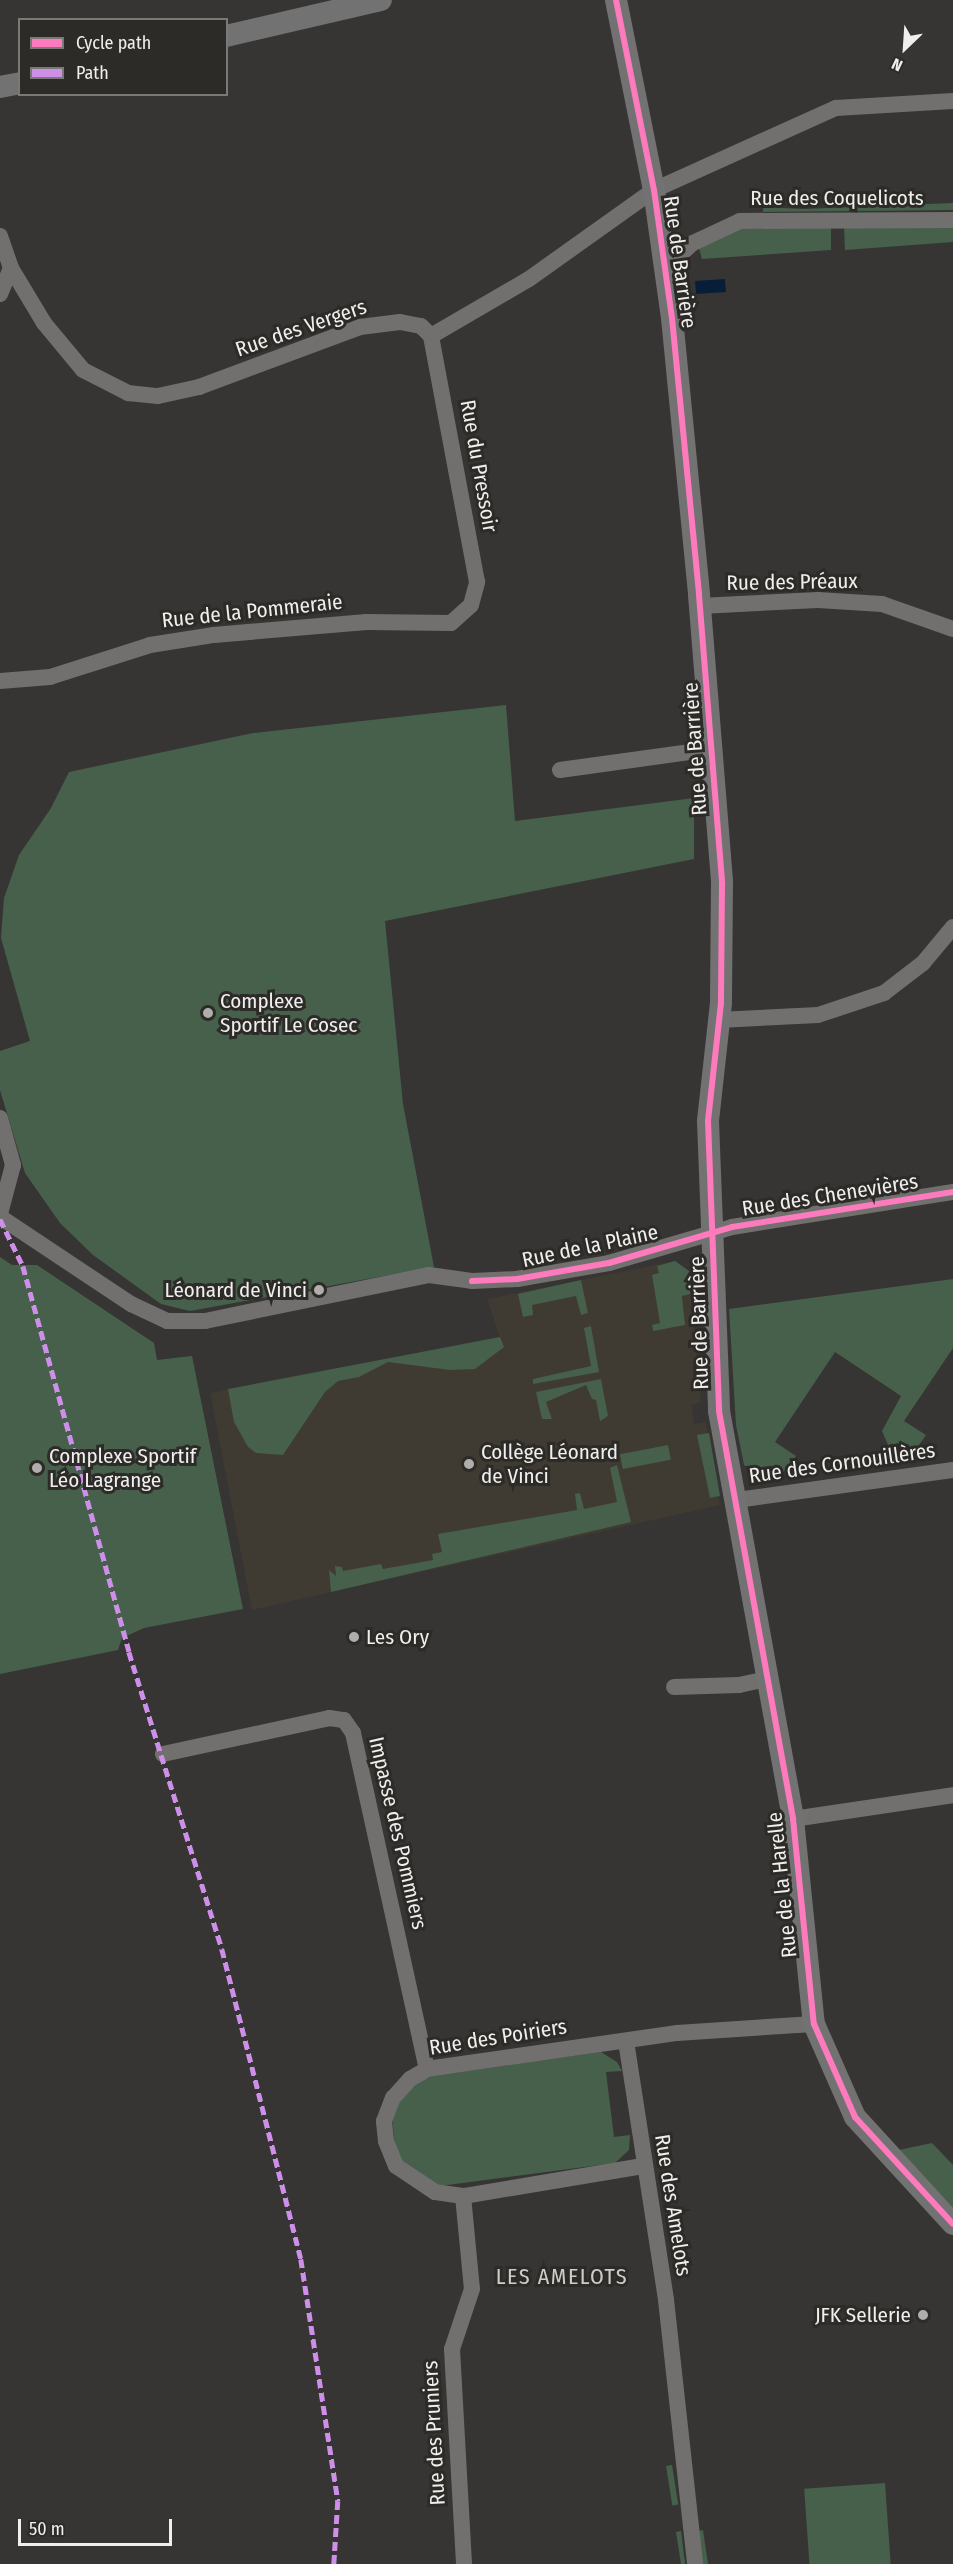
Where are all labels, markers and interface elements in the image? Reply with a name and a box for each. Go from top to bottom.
legend [18,18,228,96]
north arrow [875,18,935,78]
text: Cycle path [76,32,151,54]
text: N [889,54,906,75]
text: Path [76,62,109,84]
street label: Rue des Coquelicots [750,185,924,211]
street label: Rue de Barrière [658,194,702,330]
street label: Rue des Vergers [232,294,370,362]
street label: Rue du Pressoir [455,398,503,534]
street label: Rue des Préaux [726,568,858,596]
street label: Rue de la Pommeraie [160,589,344,633]
street label: Rue de Barrière [678,682,712,816]
place label: Complexe Sportif Le Cosec [220,988,357,1038]
marker: Complexe Sportif Le Cosec [201,1006,215,1020]
street label: Rue des Chenevières [740,1169,920,1221]
street label: Rue de la Plaine [520,1219,660,1273]
street label: Rue de Barrière [684,1256,714,1390]
place label: Léonard de Vinci [165,1277,307,1303]
marker: Léonard de Vinci [312,1283,326,1297]
street label: Rue des Cornouillères [747,1437,937,1489]
place label: Collège Léonard de Vinci [481,1439,618,1489]
place label: Complexe Sportif Léo Lagrange [49,1443,196,1493]
marker: Collège Léonard de Vinci [462,1457,476,1471]
marker: Complexe Sportif Léo Lagrange [30,1461,44,1475]
place label: Les Ory [366,1624,429,1650]
marker: Les Ory [347,1630,361,1644]
street label: Impasse des Pommiers [364,1734,432,1932]
street label: Rue de la Harelle [762,1811,802,1959]
street label: Rue des Poiriers [427,2014,569,2060]
street label: Rue des Amelots [649,2132,697,2278]
district label: LES AMELOTS [496,2264,628,2290]
place label: JFK Sellerie [815,2302,911,2328]
marker: JFK Sellerie [916,2308,930,2322]
street label: Rue des Pruniers [418,2360,450,2506]
scale bar [21,2507,176,2545]
text: 50 m [29,2518,65,2540]

